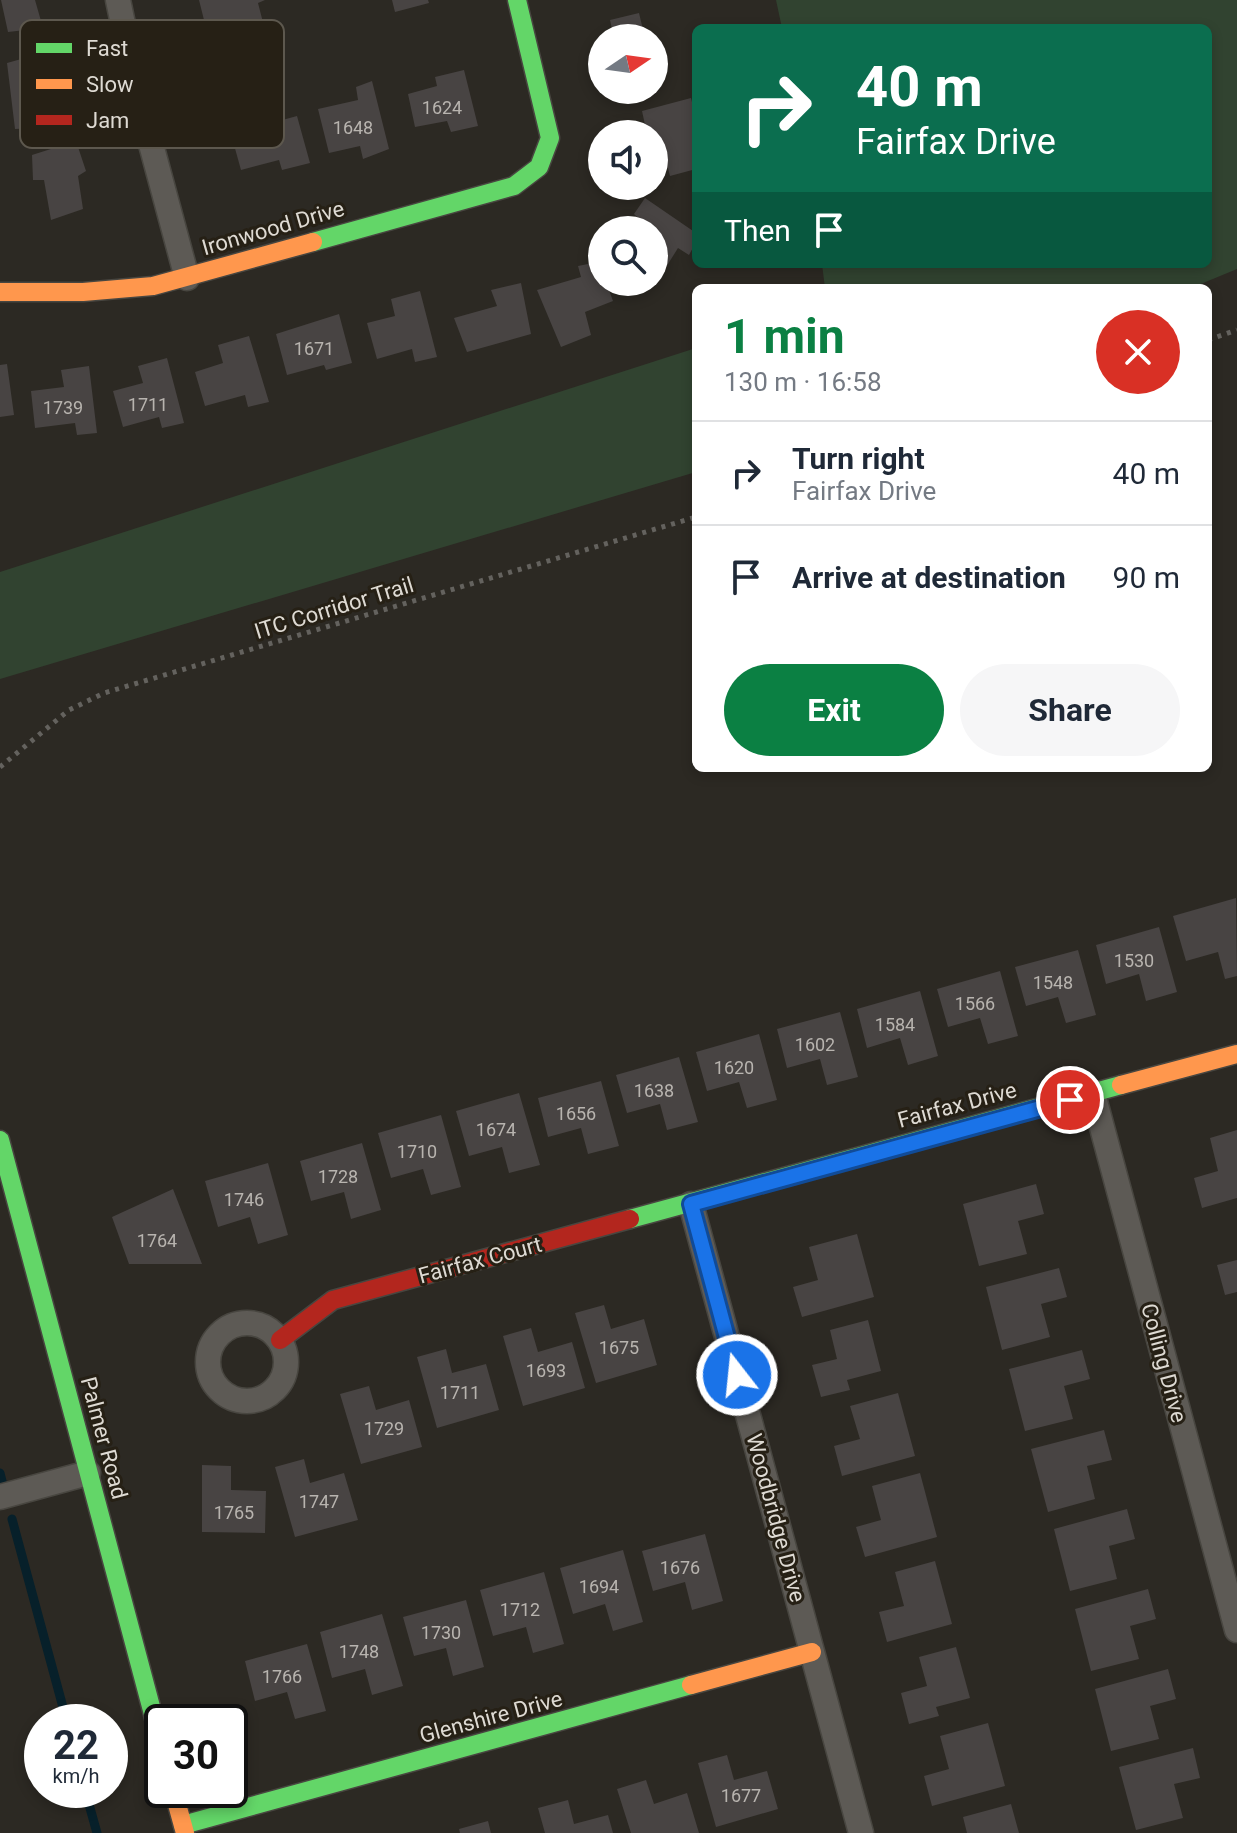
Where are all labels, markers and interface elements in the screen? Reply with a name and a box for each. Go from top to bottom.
legend [20,20,284,148]
north arrow [588,24,668,104]
map controls [588,24,668,296]
text: Fast [86,36,128,61]
text: 40 m [856,54,983,120]
icon: right [724,56,828,160]
text: Slow [86,72,134,97]
house number: 1624 [422,97,462,118]
text: Jam [86,108,129,133]
house number: 1648 [333,117,373,138]
button: sound [588,120,668,200]
text: Fairfax Drive [856,121,1056,163]
street label: Ironwood Drive [199,196,347,260]
icon: arrive [807,208,851,252]
text: Then [724,213,791,248]
button: search [588,216,668,296]
text: 1 min [724,308,845,365]
button: close [1096,310,1180,394]
house number: 1671 [294,338,334,359]
text: 130 m · 16:58 [724,367,882,397]
house number: 1711 [128,394,168,415]
house number: 1739 [43,397,83,418]
text: Turn right [792,441,925,476]
icon: right [724,451,768,495]
text: 40 m [1113,456,1180,491]
text: Fairfax Drive [792,476,936,506]
icon: arrive [724,555,768,599]
text: Arrive at destination [792,560,1066,595]
text: 90 m [1113,560,1180,595]
street label: ITC Corridor Trail [252,572,416,644]
button: Exit [724,664,944,756]
button: Share [960,664,1180,756]
house number: 1530 [1114,950,1154,971]
house number: 1548 [1033,972,1073,993]
house number: 1566 [955,993,995,1014]
house number: 1584 [875,1014,915,1035]
house number: 1602 [795,1034,835,1055]
house number: 1620 [714,1057,754,1078]
pin [1036,1066,1104,1134]
street label: Fairfax Drive [895,1077,1019,1133]
icon: arrive [1048,1078,1092,1122]
house number: 1638 [634,1080,674,1101]
house number: 1656 [556,1103,596,1124]
house number: 1674 [476,1119,516,1140]
house number: 1710 [397,1141,437,1162]
house number: 1728 [318,1166,358,1187]
house number: 1746 [224,1189,264,1210]
house number: 1764 [137,1230,177,1251]
street label: Fairfax Court [415,1232,545,1288]
street label: Colling Drive [1136,1301,1192,1425]
position arrow [695,1333,779,1417]
house number: 1675 [599,1337,639,1358]
house number: 1693 [526,1360,566,1381]
street label: Palmer Road [76,1374,132,1502]
house number: 1711 [440,1382,480,1403]
house number: 1729 [364,1418,404,1439]
street label: Woodbridge Drive [742,1431,810,1605]
house number: 1747 [299,1491,339,1512]
house number: 1765 [214,1502,254,1523]
house number: 1676 [660,1557,700,1578]
house number: 1694 [579,1576,619,1597]
house number: 1712 [500,1599,540,1620]
house number: 1730 [421,1622,461,1643]
house number: 1748 [339,1641,379,1662]
house number: 1766 [262,1666,302,1687]
street label: Glenshire Drive [417,1686,565,1748]
speed limit sign: 30 [144,1704,248,1808]
text: 22 [53,1722,99,1769]
text: km/h [53,1764,99,1788]
house number: 1677 [721,1785,761,1806]

